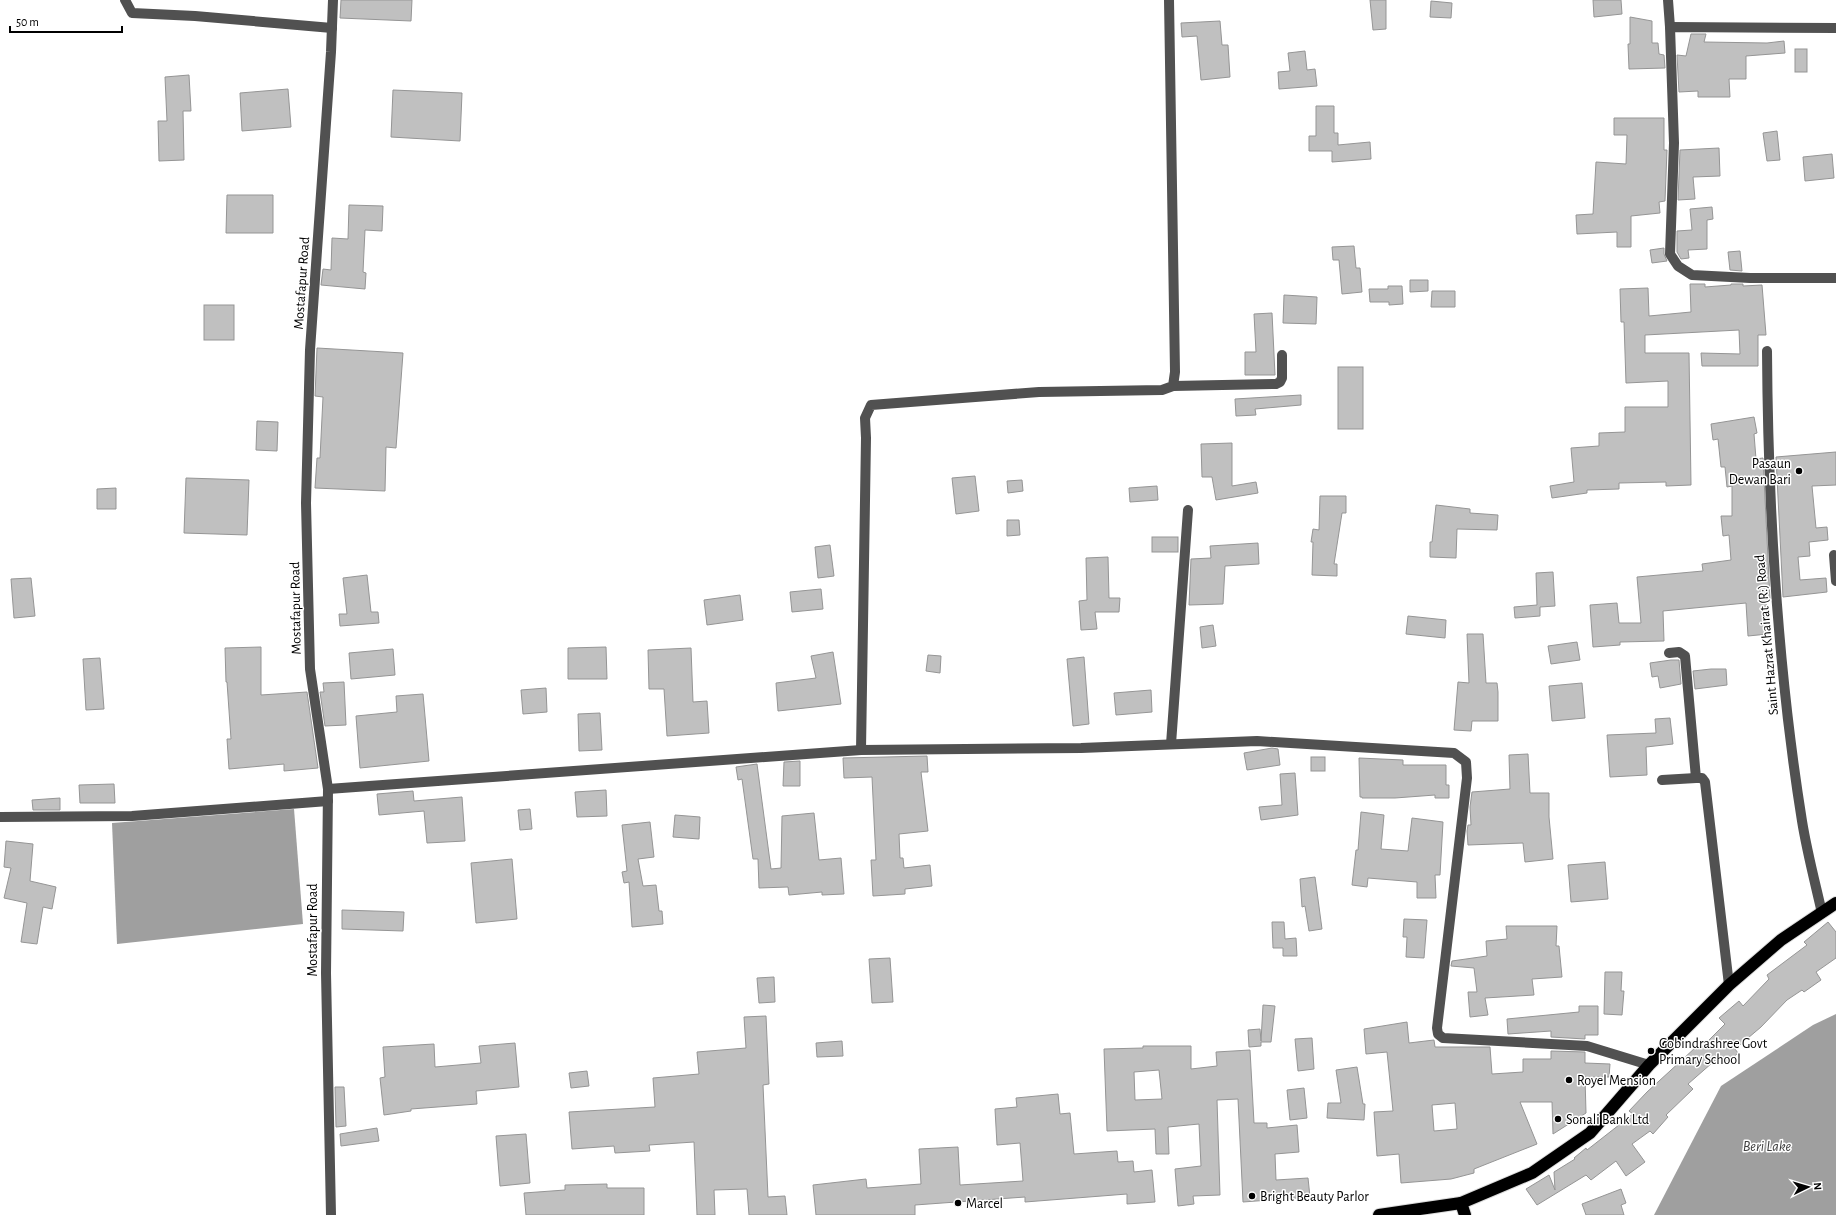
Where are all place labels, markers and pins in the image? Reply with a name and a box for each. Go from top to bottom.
place label: Pasaun Dewan Bari [1729,457,1791,487]
marker: Pasaun Dewan Bari [1794,466,1804,476]
place label: Gobindrashree Govt Primary School [1659,1037,1768,1067]
marker: Gobindrashree Govt Primary School [1646,1046,1656,1056]
place label: Royel Mension [1577,1074,1656,1088]
marker: Royel Mension [1564,1075,1574,1085]
place label: Sonali Bank Ltd [1566,1113,1649,1127]
marker: Sonali Bank Ltd [1553,1114,1563,1124]
place label: Bright Beauty Parlor [1260,1190,1369,1204]
marker: Bright Beauty Parlor [1247,1191,1257,1201]
place label: Marcel [966,1197,1003,1211]
marker: Marcel [953,1198,963,1208]

